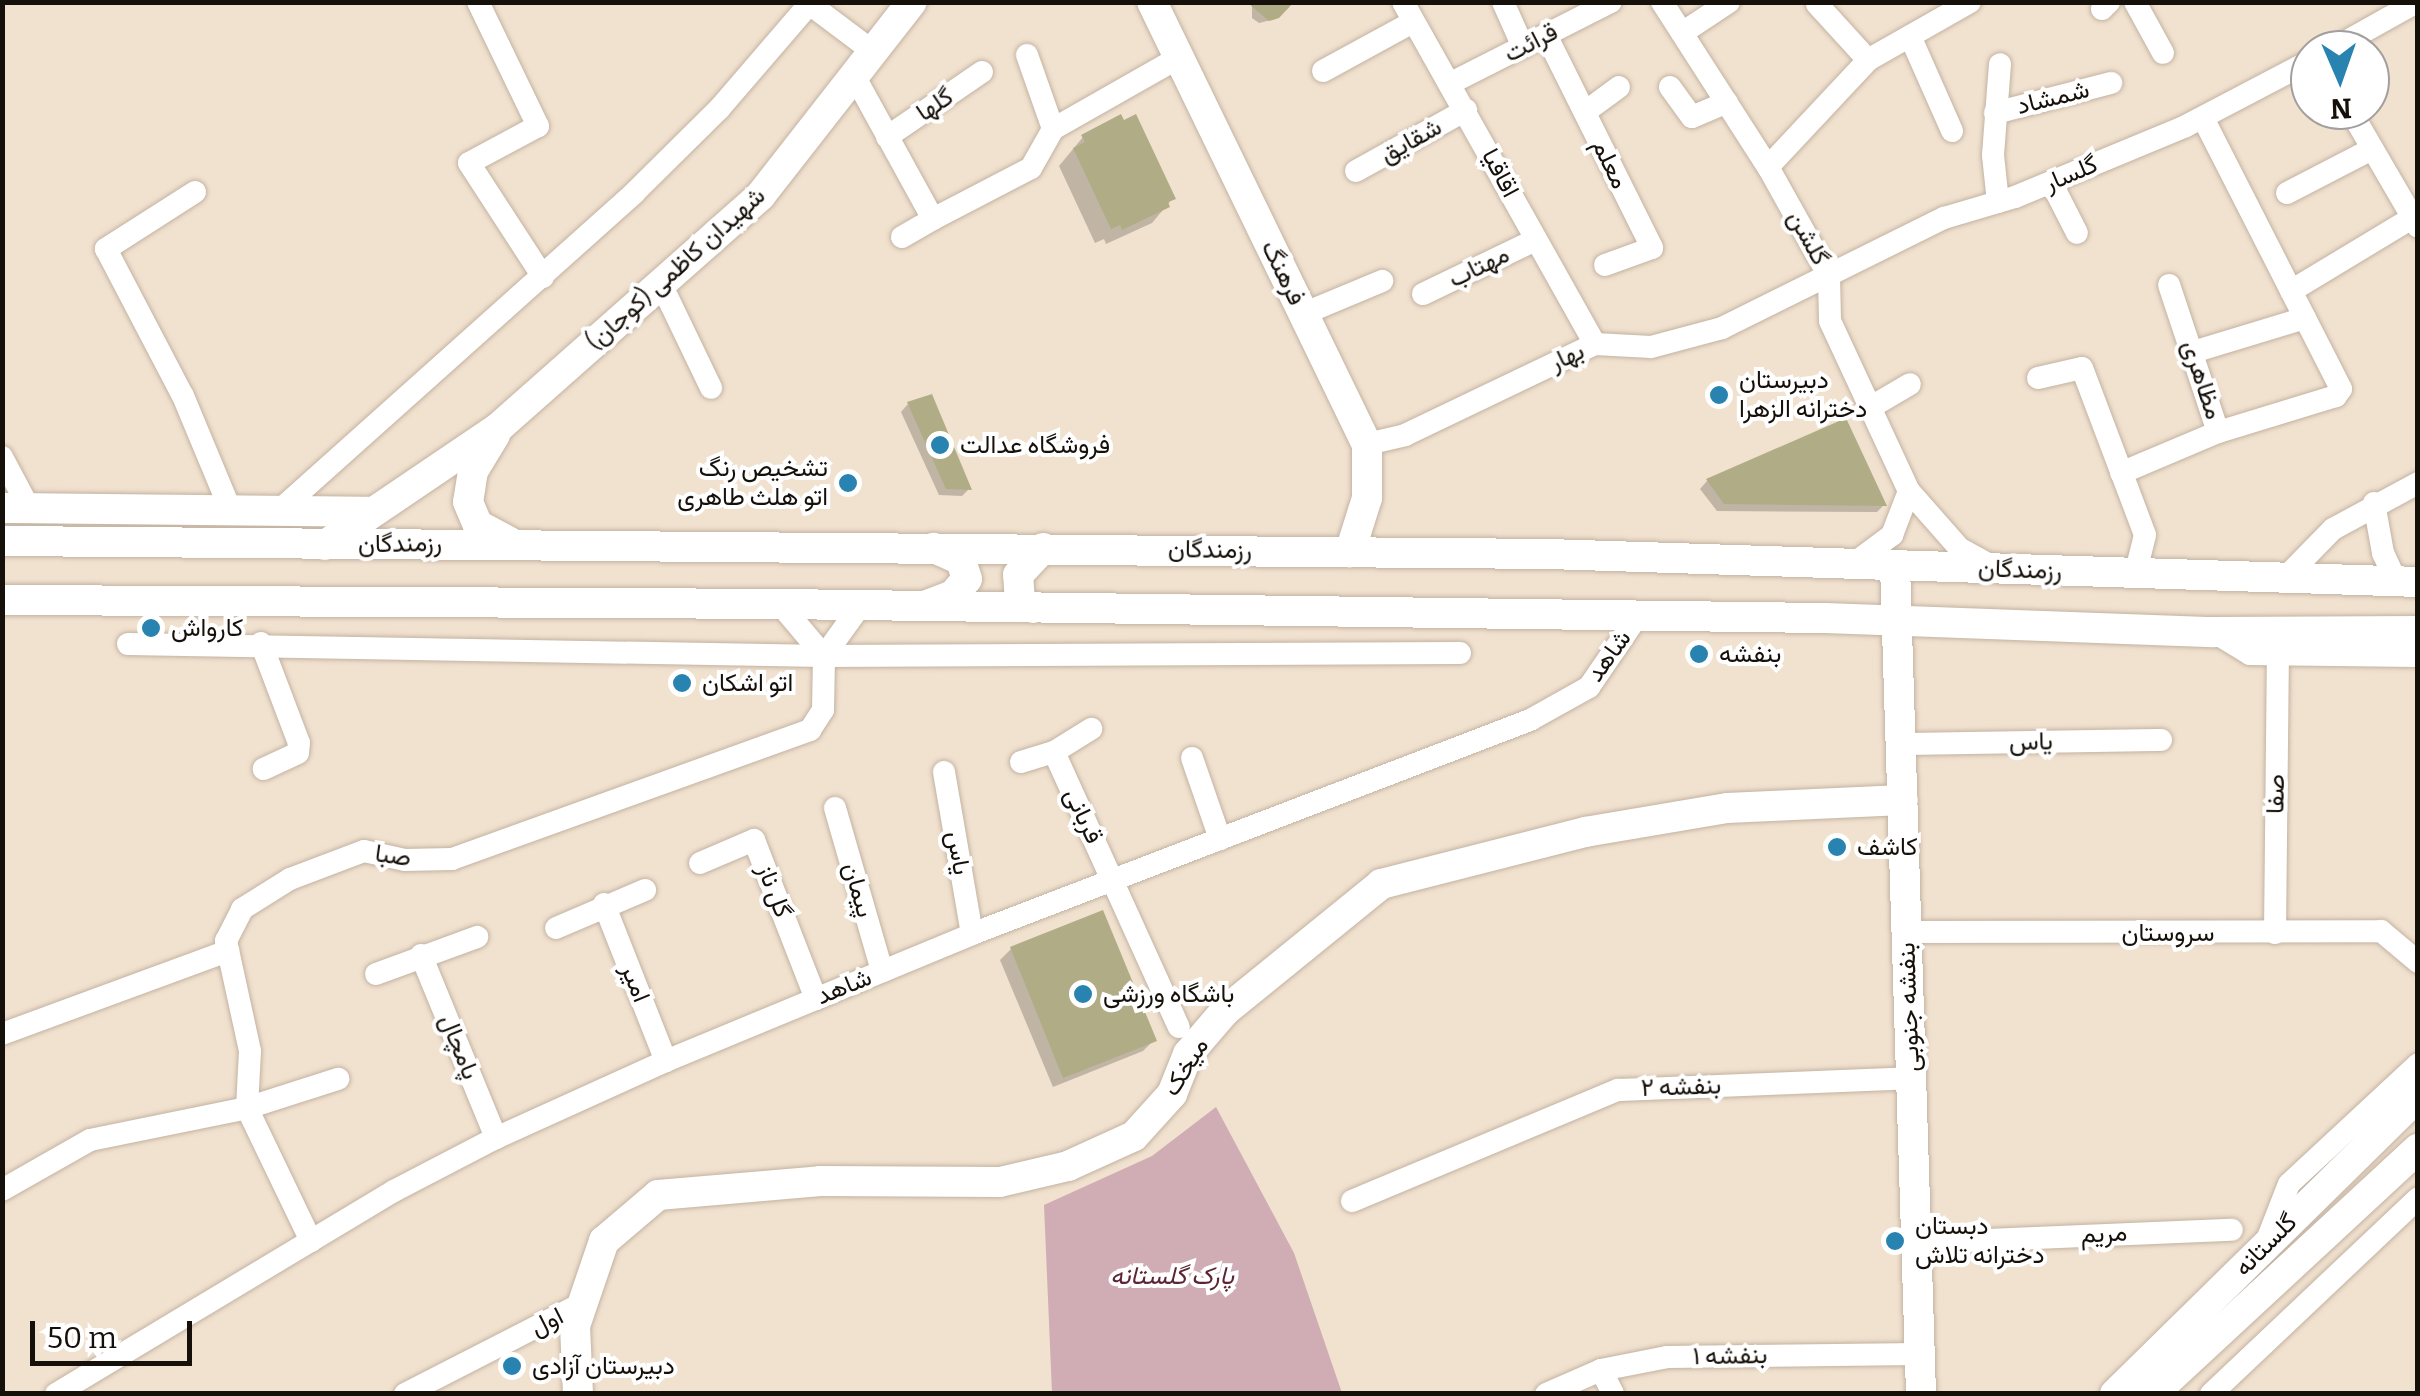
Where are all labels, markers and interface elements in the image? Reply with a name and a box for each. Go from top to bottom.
street label: قرائت [1499,17,1563,69]
north arrow [2290,30,2390,130]
street label: شمشاد [2014,75,2092,121]
street label: گلها [911,82,959,128]
text: N [2330,92,2352,125]
street label: شقایق [1375,112,1447,170]
street label: معلم [1585,134,1635,194]
street label: اقاقیا [1475,144,1525,202]
street label: گلسار [2040,149,2102,199]
street label: شهیدان کاظمی (کوجان) [581,181,771,357]
street label: گلشن [1781,205,1835,271]
street label: فرهنگ [1255,236,1311,310]
street label: مهتاب [1444,240,1514,294]
street label: بهار [1545,336,1589,378]
street label: مظاهری [2175,337,2229,423]
place label: دبيرستان دخترانه الزهرا [1739,366,1867,425]
marker: دبيرستان دخترانه الزهرا [1708,384,1730,406]
place label: فروشگاه عدالت [960,430,1110,460]
marker: فروشگاه عدالت [929,434,951,456]
place label: تشخیص رنگ اتو هلث طاهری [677,454,828,513]
marker: تشخیص رنگ اتو هلث طاهری [837,472,859,494]
street label: رزمندگان [358,528,442,560]
street label: رزمندگان [1168,534,1252,566]
street label: رزمندگان [1977,554,2063,586]
place label: کارواش [171,613,243,643]
marker: کارواش [140,617,162,639]
street label: شاهد [1580,624,1638,688]
place label: بنفشه [1719,639,1781,669]
marker: بنفشه [1688,643,1710,665]
place label: اتو اشکان [702,668,793,698]
marker: اتو اشکان [671,672,693,694]
street label: یاس [2009,727,2053,757]
street label: صفا [2261,774,2291,814]
street label: قربانی [1057,783,1109,849]
street label: یاس [939,829,977,877]
place label: کاشف [1857,832,1918,862]
marker: کاشف [1826,836,1848,858]
street label: صبا [373,839,413,873]
street label: پیمان [836,859,880,921]
street label: گل ناز [750,860,798,922]
street label: سروستان [2122,918,2214,948]
street label: بنفشه جنوبی [1892,942,1926,1072]
street label: امیر [614,959,656,1007]
street label: شاهد [812,962,876,1012]
place label: باشگاه ورزشی [1103,979,1234,1009]
marker: باشگاه ورزشی [1072,983,1094,1005]
street label: پامچال [432,1010,486,1084]
street label: میخک [1157,1032,1215,1102]
street label: بنفشه ۲ [1640,1071,1722,1103]
street label: گلستانه [2228,1207,2304,1283]
place label: دبستان دخترانه تلاش [1915,1212,2044,1271]
street label: مریم [2080,1218,2128,1250]
marker: دبستان دخترانه تلاش [1884,1230,1906,1252]
park label: پارک گلستانه [1110,1261,1234,1291]
scale bar [35,1301,198,1363]
street label: اول [526,1301,568,1343]
text: 50 m [47,1320,117,1356]
street label: بنفشه ۱ [1692,1340,1768,1372]
place label: دبیرستان آزادی [532,1351,675,1381]
marker: دبیرستان آزادی [501,1355,523,1377]

